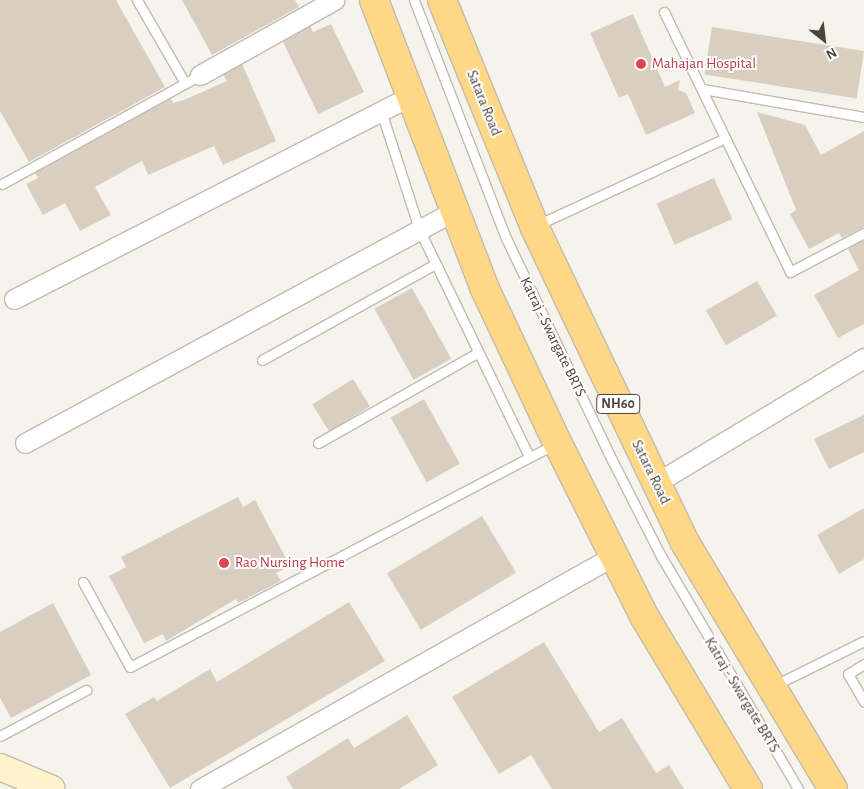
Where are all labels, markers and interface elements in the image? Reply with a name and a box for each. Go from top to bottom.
north arrow [799,15,849,65]
text: N [824,45,839,62]
place label: Mahajan Hospital [652,55,756,73]
marker: Mahajan Hospital [634,57,648,71]
street label: Satara Road [463,68,505,138]
street label: Katraj - Swargate BRTS [516,274,590,400]
road number: NH60 [596,392,640,416]
street label: Satara Road [628,437,674,507]
place label: Rao Nursing Home [235,554,345,572]
marker: Rao Nursing Home [217,556,231,570]
street label: Katraj - Swargate BRTS [700,634,784,756]

